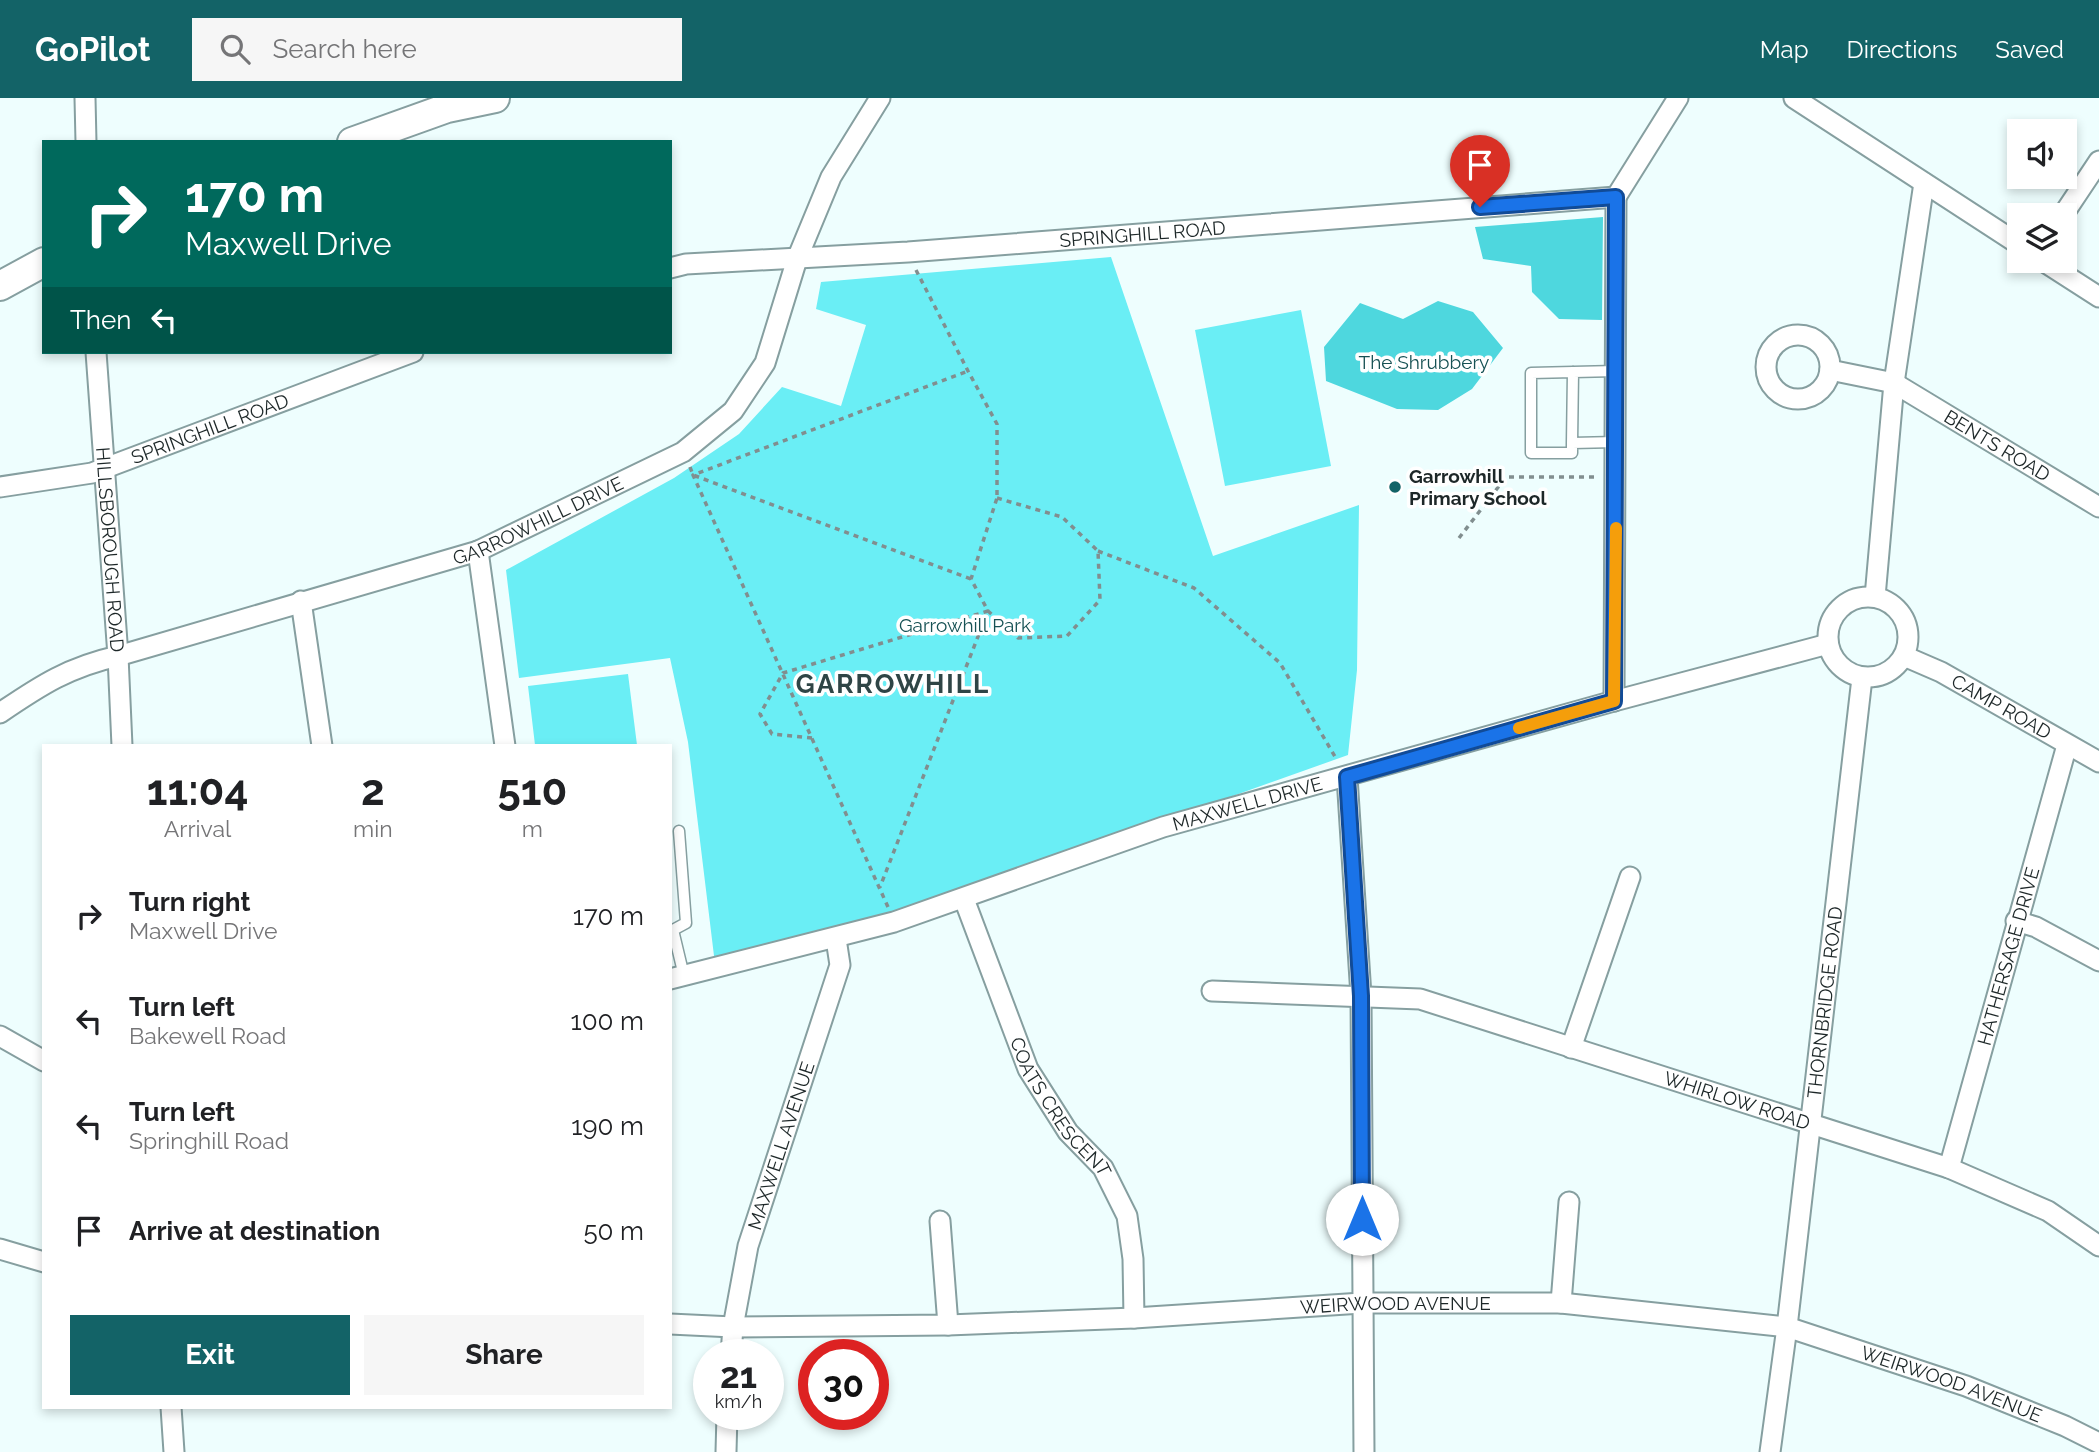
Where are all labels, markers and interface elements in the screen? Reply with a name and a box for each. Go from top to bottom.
search box [192,18,682,81]
text: GoPilot [35,30,150,69]
icon: search [216,30,254,68]
text: Search here [272,34,417,64]
text: Map [1760,35,1809,64]
text: Directions [1847,35,1957,64]
text: Saved [1995,35,2064,64]
map controls [2007,119,2077,273]
button: sound [2007,119,2077,189]
pin [1450,135,1510,207]
icon: arrive [1461,146,1499,184]
text: 170 m [185,166,324,223]
icon: right [70,168,161,259]
button: layers [2007,203,2077,273]
street label: SPRINGHILL ROAD [1059,216,1226,251]
text: Maxwell Drive [185,225,392,262]
icon: left [145,301,183,339]
text: Then [70,305,131,335]
park label: The Shrubbery [1359,351,1489,373]
street label: SPRINGHILL ROAD [128,389,292,468]
street label: BENTS ROAD [1940,405,2054,486]
street label: HILLSBOROUGH ROAD [92,446,129,653]
place label: Garrowhill Primary School [1409,465,1547,509]
street label: GARROWHILL DRIVE [450,472,627,569]
marker: Garrowhill Primary School [1387,479,1403,495]
park label: Garrowhill Park [899,614,1031,636]
district label: GARROWHILL [796,669,990,699]
street label: CAMP ROAD [1948,669,2055,744]
text: 11:04 [147,766,248,815]
text: 2 [361,766,385,815]
text: 510 [497,766,567,815]
street label: MAXWELL DRIVE [1170,772,1325,835]
text: Arrival [164,815,231,842]
text: min [353,815,393,842]
text: m [522,815,543,842]
street label: HATHERSAGE DRIVE [1973,864,2043,1048]
text: Turn right [129,887,250,917]
icon: right [70,897,108,935]
text: 170 m [573,901,644,931]
street label: THORNBRIDGE ROAD [1803,905,1847,1099]
text: Maxwell Drive [129,917,278,944]
text: Turn left [129,992,235,1022]
icon: left [70,1002,108,1040]
text: 100 m [571,1006,644,1036]
text: Bakewell Road [129,1022,286,1049]
street label: COATS CRESCENT [1006,1034,1116,1180]
street label: MAXWELL AVENUE [743,1059,819,1233]
street label: WHIRLOW ROAD [1661,1067,1813,1134]
text: Turn left [129,1097,235,1127]
icon: left [70,1107,108,1145]
text: 190 m [571,1111,644,1141]
text: Springhill Road [129,1127,289,1154]
position arrow [1325,1182,1399,1256]
icon: arrive [70,1212,108,1250]
text: Arrive at destination [129,1216,380,1246]
text: 50 m [583,1216,644,1246]
street label: WEIRWOOD AVENUE [1299,1292,1491,1318]
button: Exit [70,1315,350,1395]
button: Share [364,1315,644,1395]
speed limit sign: 30 [798,1339,889,1430]
street label: WEIRWOOD AVENUE [1858,1341,2045,1427]
text: 21 [720,1355,757,1396]
text: km/h [715,1391,762,1412]

